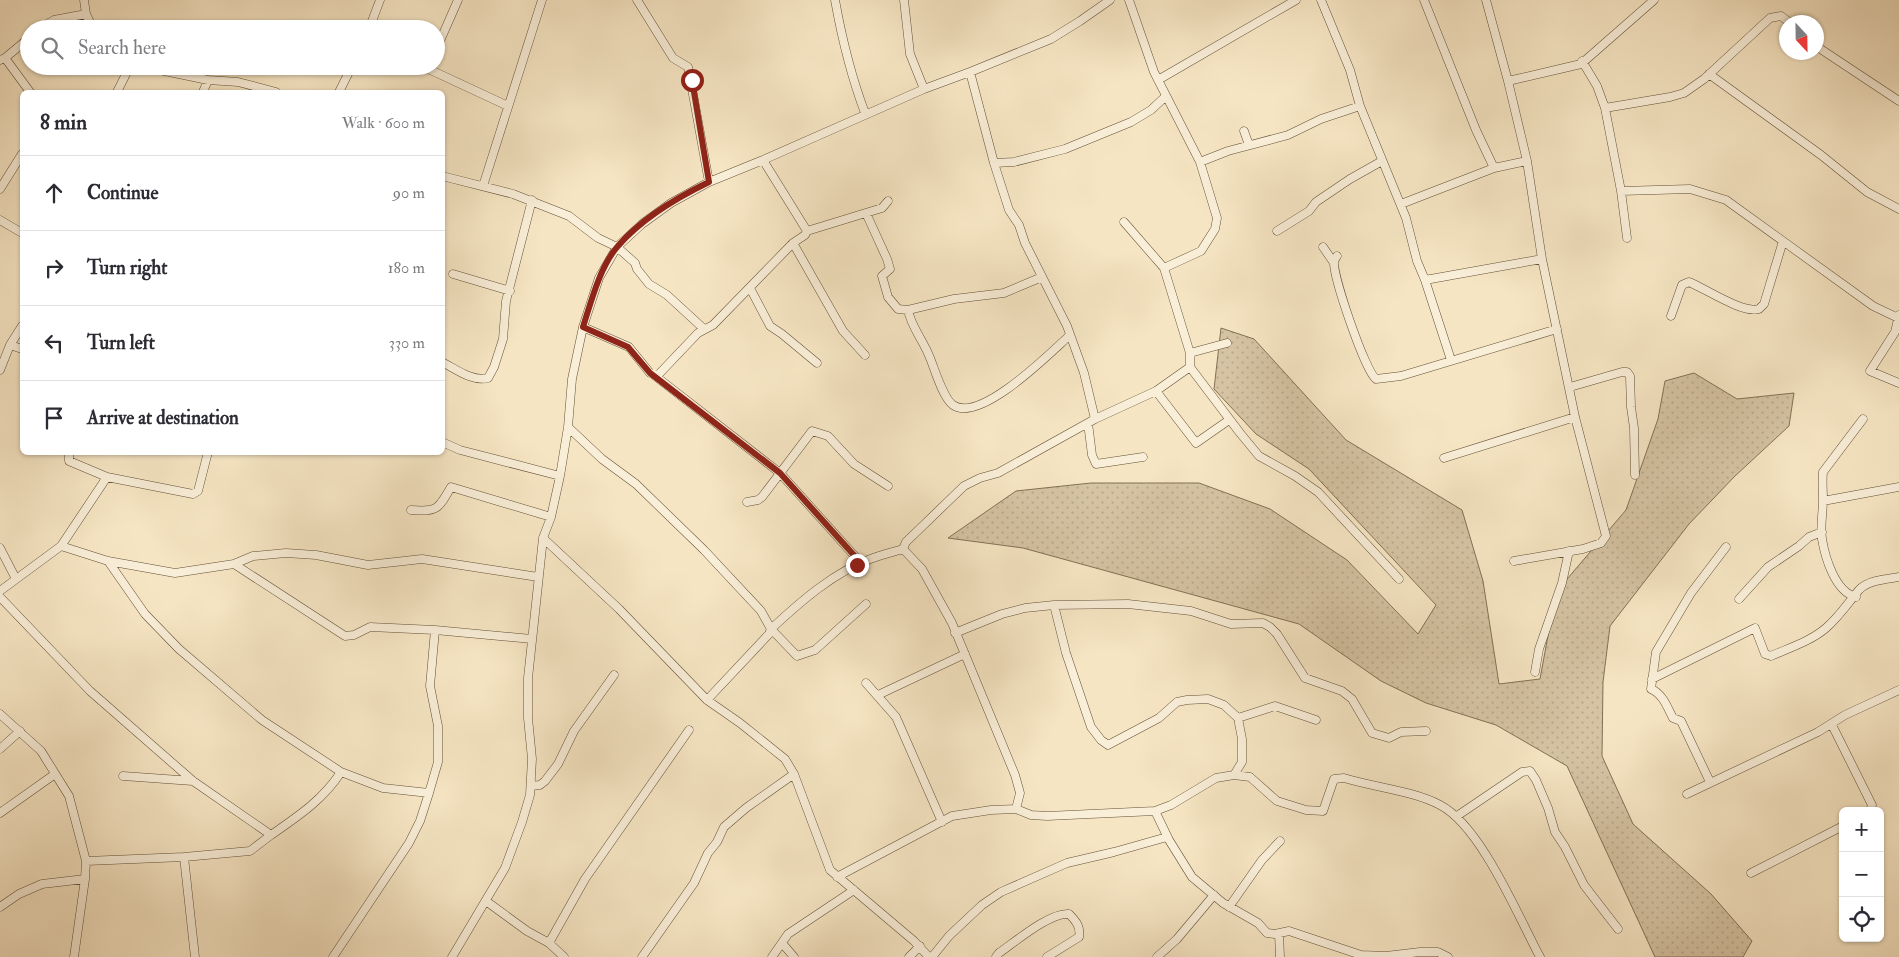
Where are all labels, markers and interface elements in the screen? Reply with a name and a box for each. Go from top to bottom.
north arrow [1779,15,1824,60]
search box [20,20,445,75]
icon: search [38,34,66,62]
text: Search here [78,36,166,60]
route start [681,69,704,92]
text: 8 min [40,109,87,136]
text: Walk · 600 m [342,113,425,133]
icon: ahead [40,179,68,207]
text: Continue [87,181,158,205]
text: 90 m [393,183,425,203]
icon: right [40,254,68,282]
text: Turn right [87,256,167,280]
text: 180 m [388,258,425,278]
icon: left [40,329,68,357]
text: Turn left [87,331,155,355]
text: 330 m [389,333,425,353]
icon: arrive [40,404,68,432]
text: Arrive at destination [87,406,239,430]
route end [846,554,869,577]
map controls [1839,807,1884,942]
button: + [1839,807,1884,852]
button: − [1839,852,1884,897]
button: locate [1839,897,1884,942]

